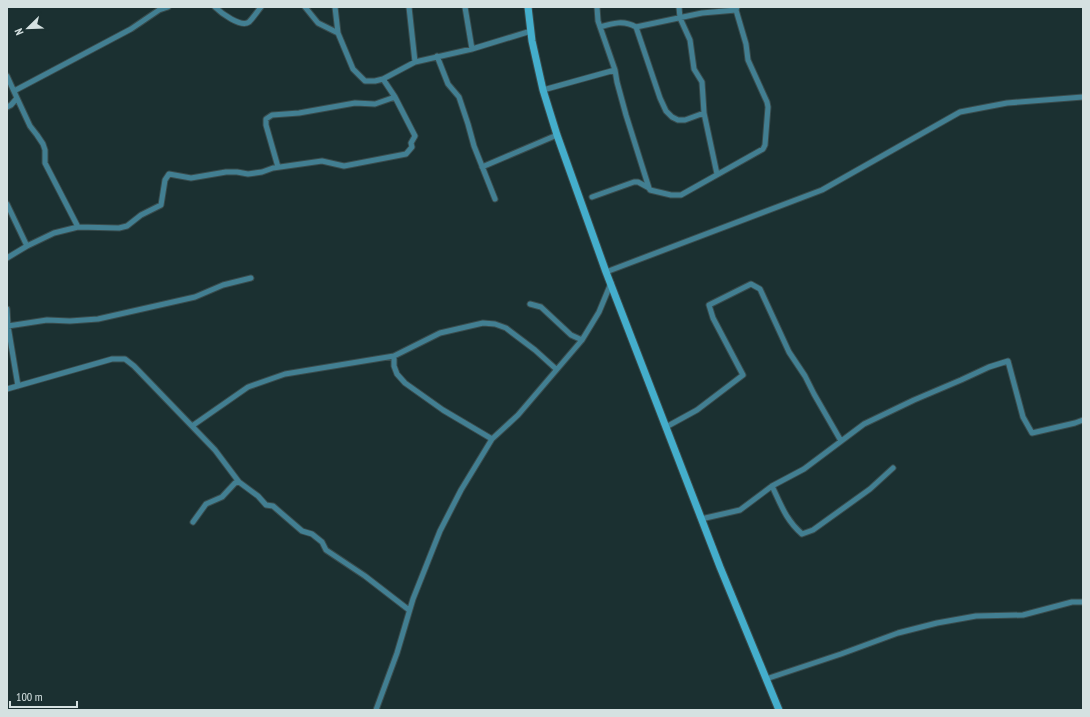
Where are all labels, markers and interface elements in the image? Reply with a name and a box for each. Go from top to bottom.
north arrow [8,8,48,48]
text: N [11,26,26,37]
scale bar [10,683,77,709]
text: 100 m [16,689,43,704]

